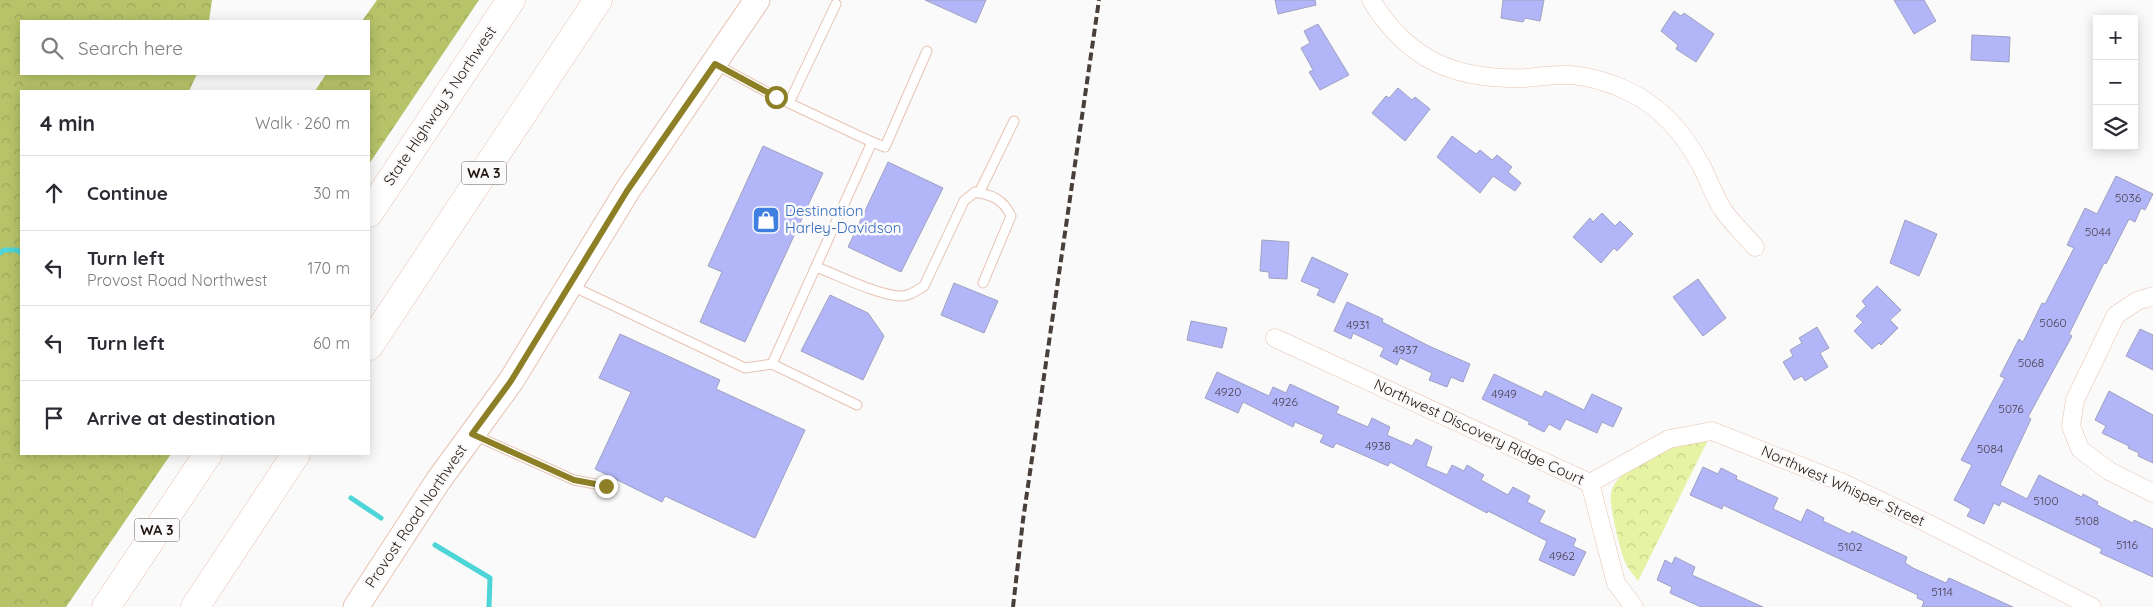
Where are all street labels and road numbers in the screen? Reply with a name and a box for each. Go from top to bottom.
street label: State Highway 3 Northwest [379,22,500,189]
road number: WA 3 [462,162,506,184]
street label: Northwest Discovery Ridge Court [1371,374,1587,489]
street label: Provost Road Northwest [360,440,471,591]
street label: Northwest Whisper Street [1758,441,1928,530]
road number: WA 3 [134,518,180,542]

